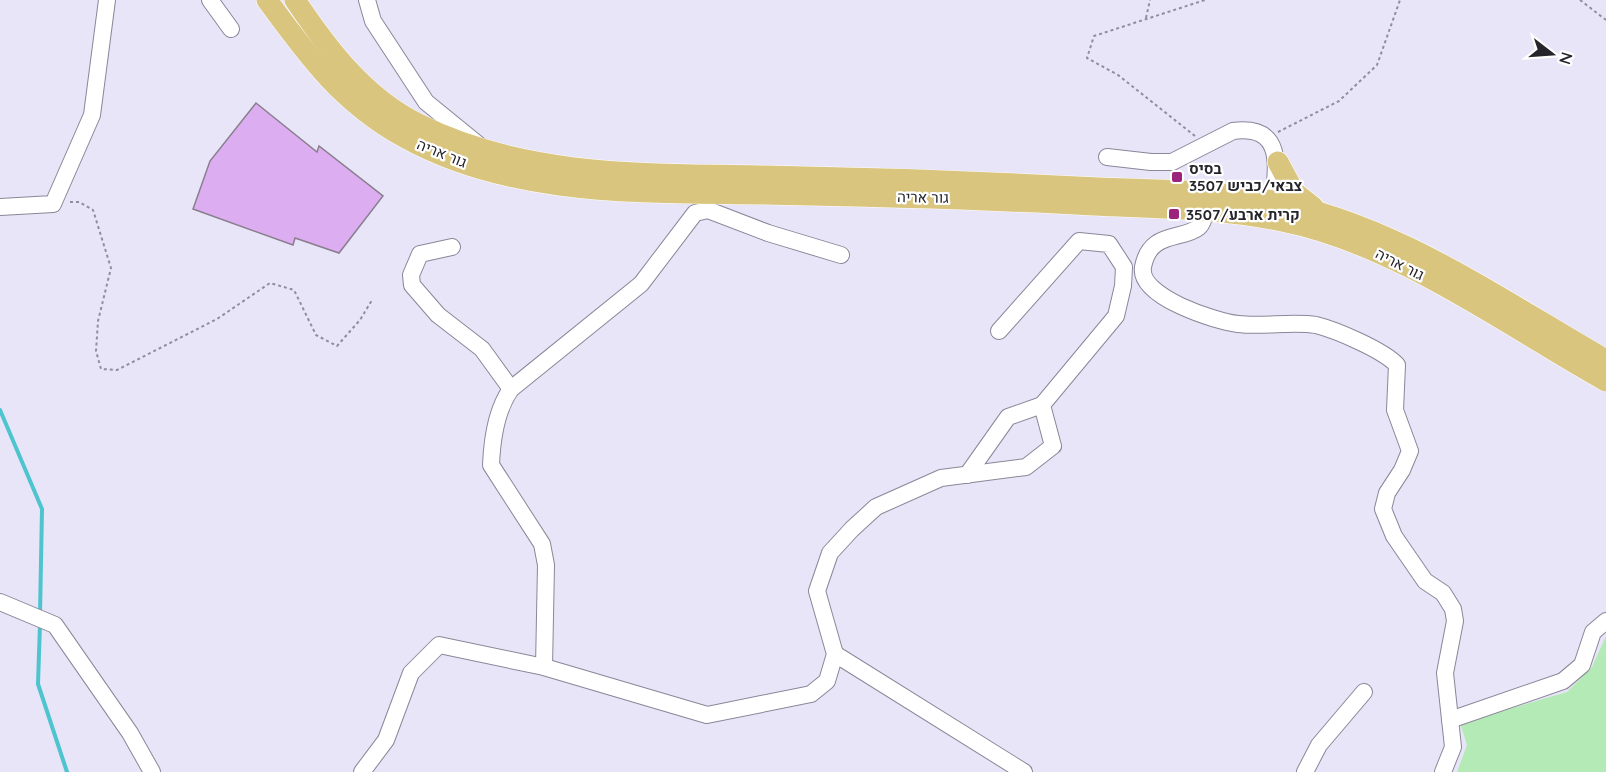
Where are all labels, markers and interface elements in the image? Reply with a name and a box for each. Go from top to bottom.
north arrow [1522,24,1582,84]
text: N [1555,50,1578,67]
street label: גור אריה [414,134,470,172]
place label: בסיס צבאי/כביש 3507 [1189,159,1303,195]
marker: בסיס צבאי/כביש 3507 [1170,170,1184,184]
street label: גור אריה [897,187,949,207]
place label: קרית ארבע/3507 [1186,205,1300,224]
marker: קרית ארבע/3507 [1167,207,1181,221]
street label: גור אריה [1373,244,1428,284]

